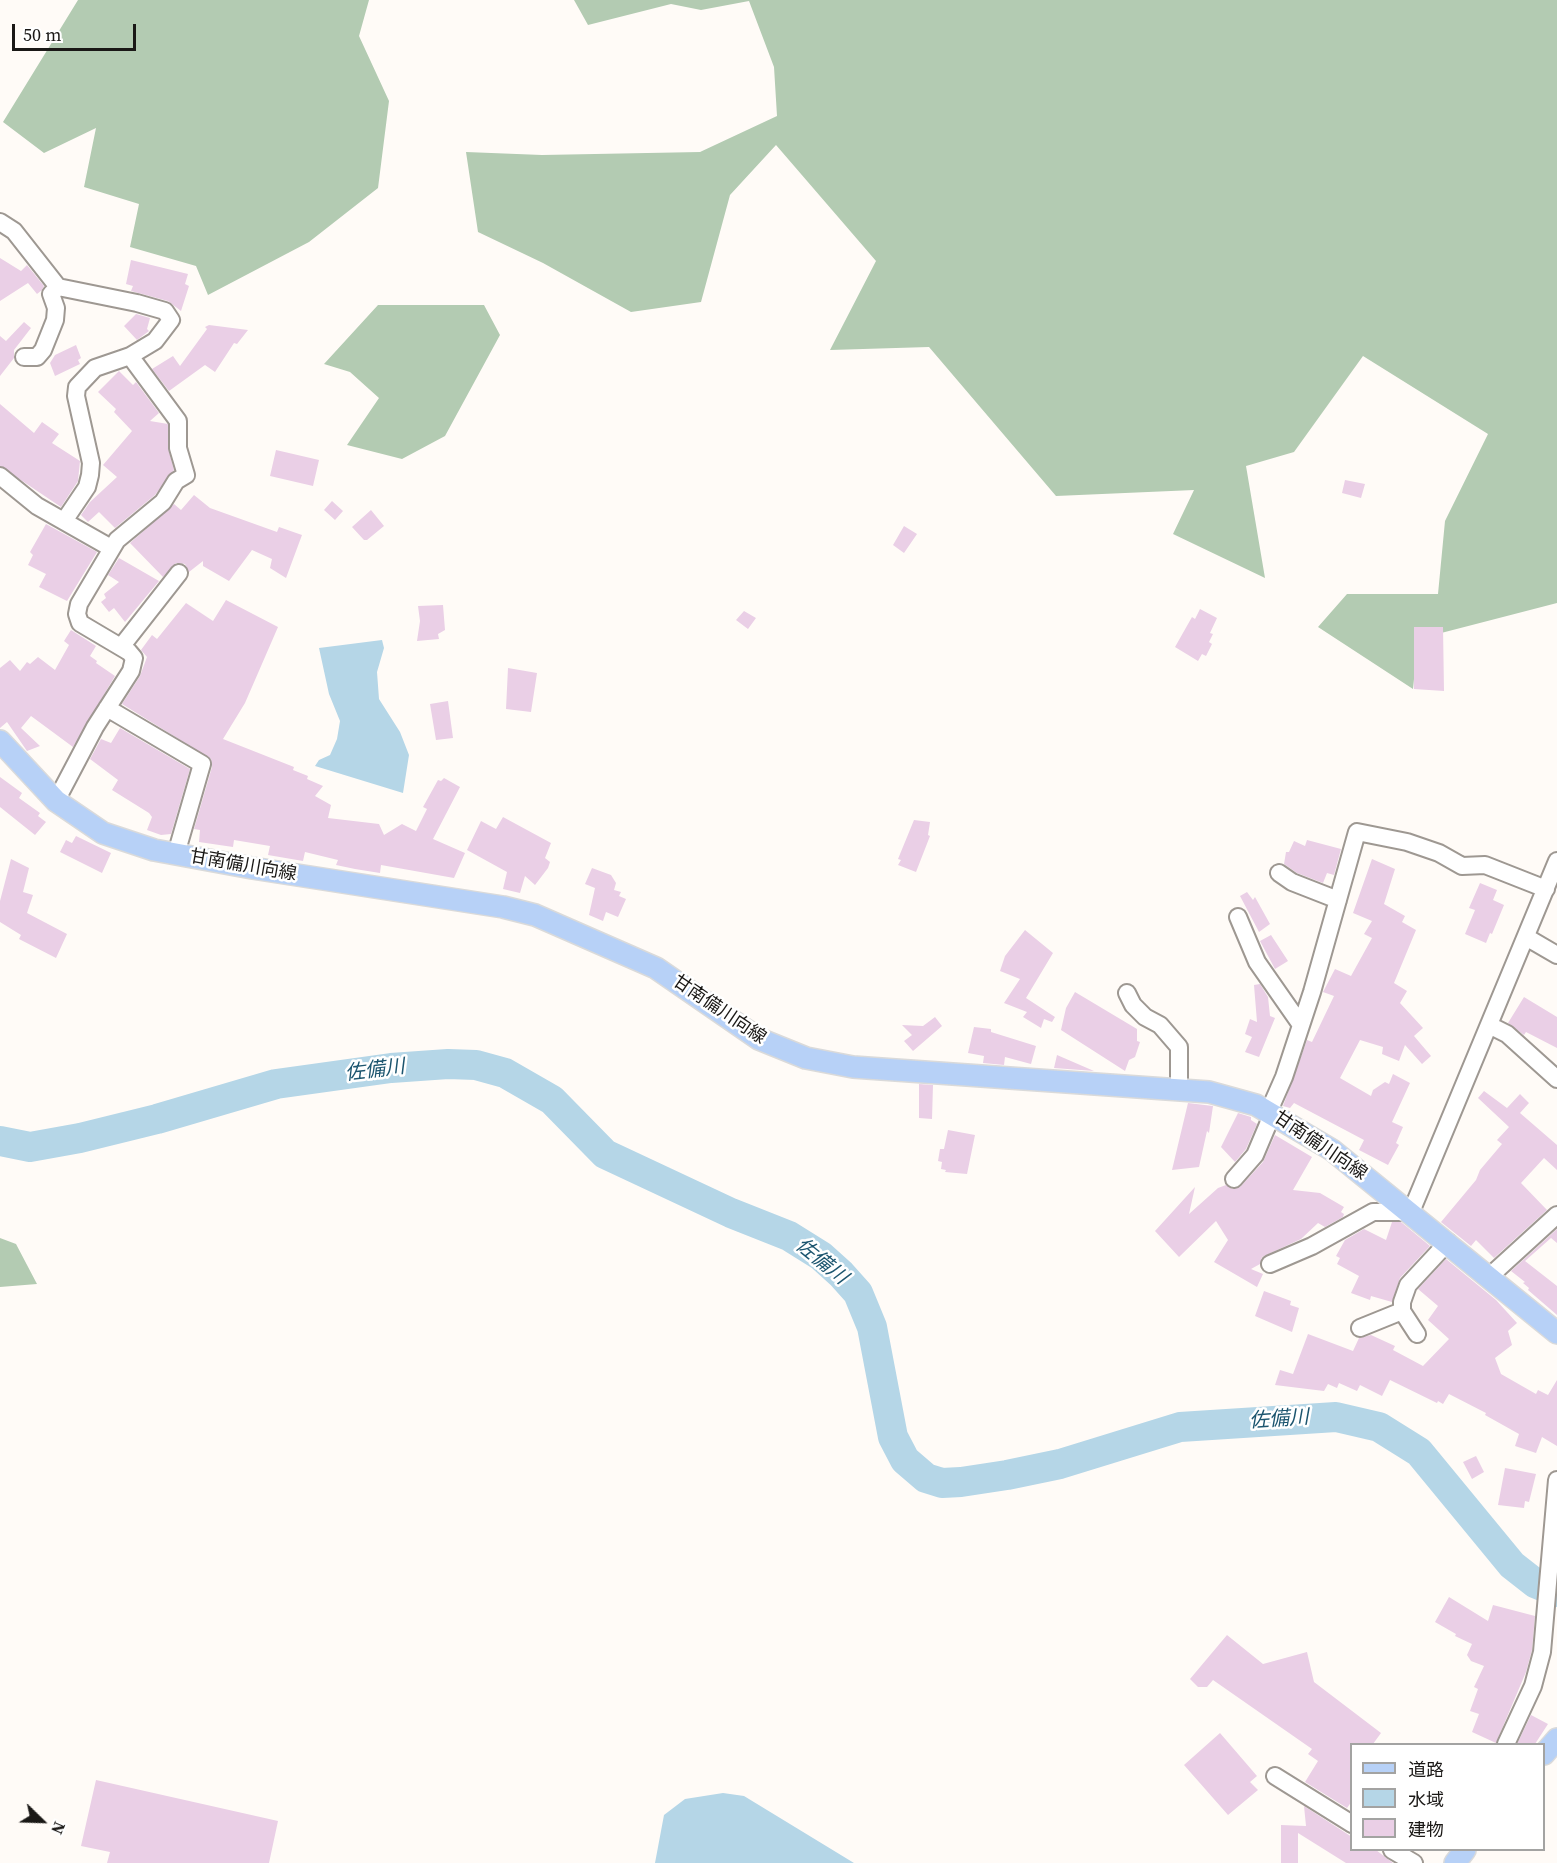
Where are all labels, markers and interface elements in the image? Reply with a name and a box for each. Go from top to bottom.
scale bar [15,12,140,50]
text: 50 m [23,22,61,47]
street label: 甘南備川向線 [188,846,298,886]
street label: 甘南備川向線 [668,971,770,1049]
water label: 佐備川 [344,1055,406,1087]
street label: 甘南備川向線 [1269,1107,1371,1185]
water label: 佐備川 [790,1234,852,1290]
water label: 佐備川 [1248,1406,1310,1434]
legend [1350,1743,1545,1851]
text: 道路 [1408,1757,1444,1782]
text: 水域 [1408,1787,1444,1812]
north arrow [12,1791,72,1851]
text: 建物 [1408,1817,1444,1842]
text: N [46,1818,71,1838]

